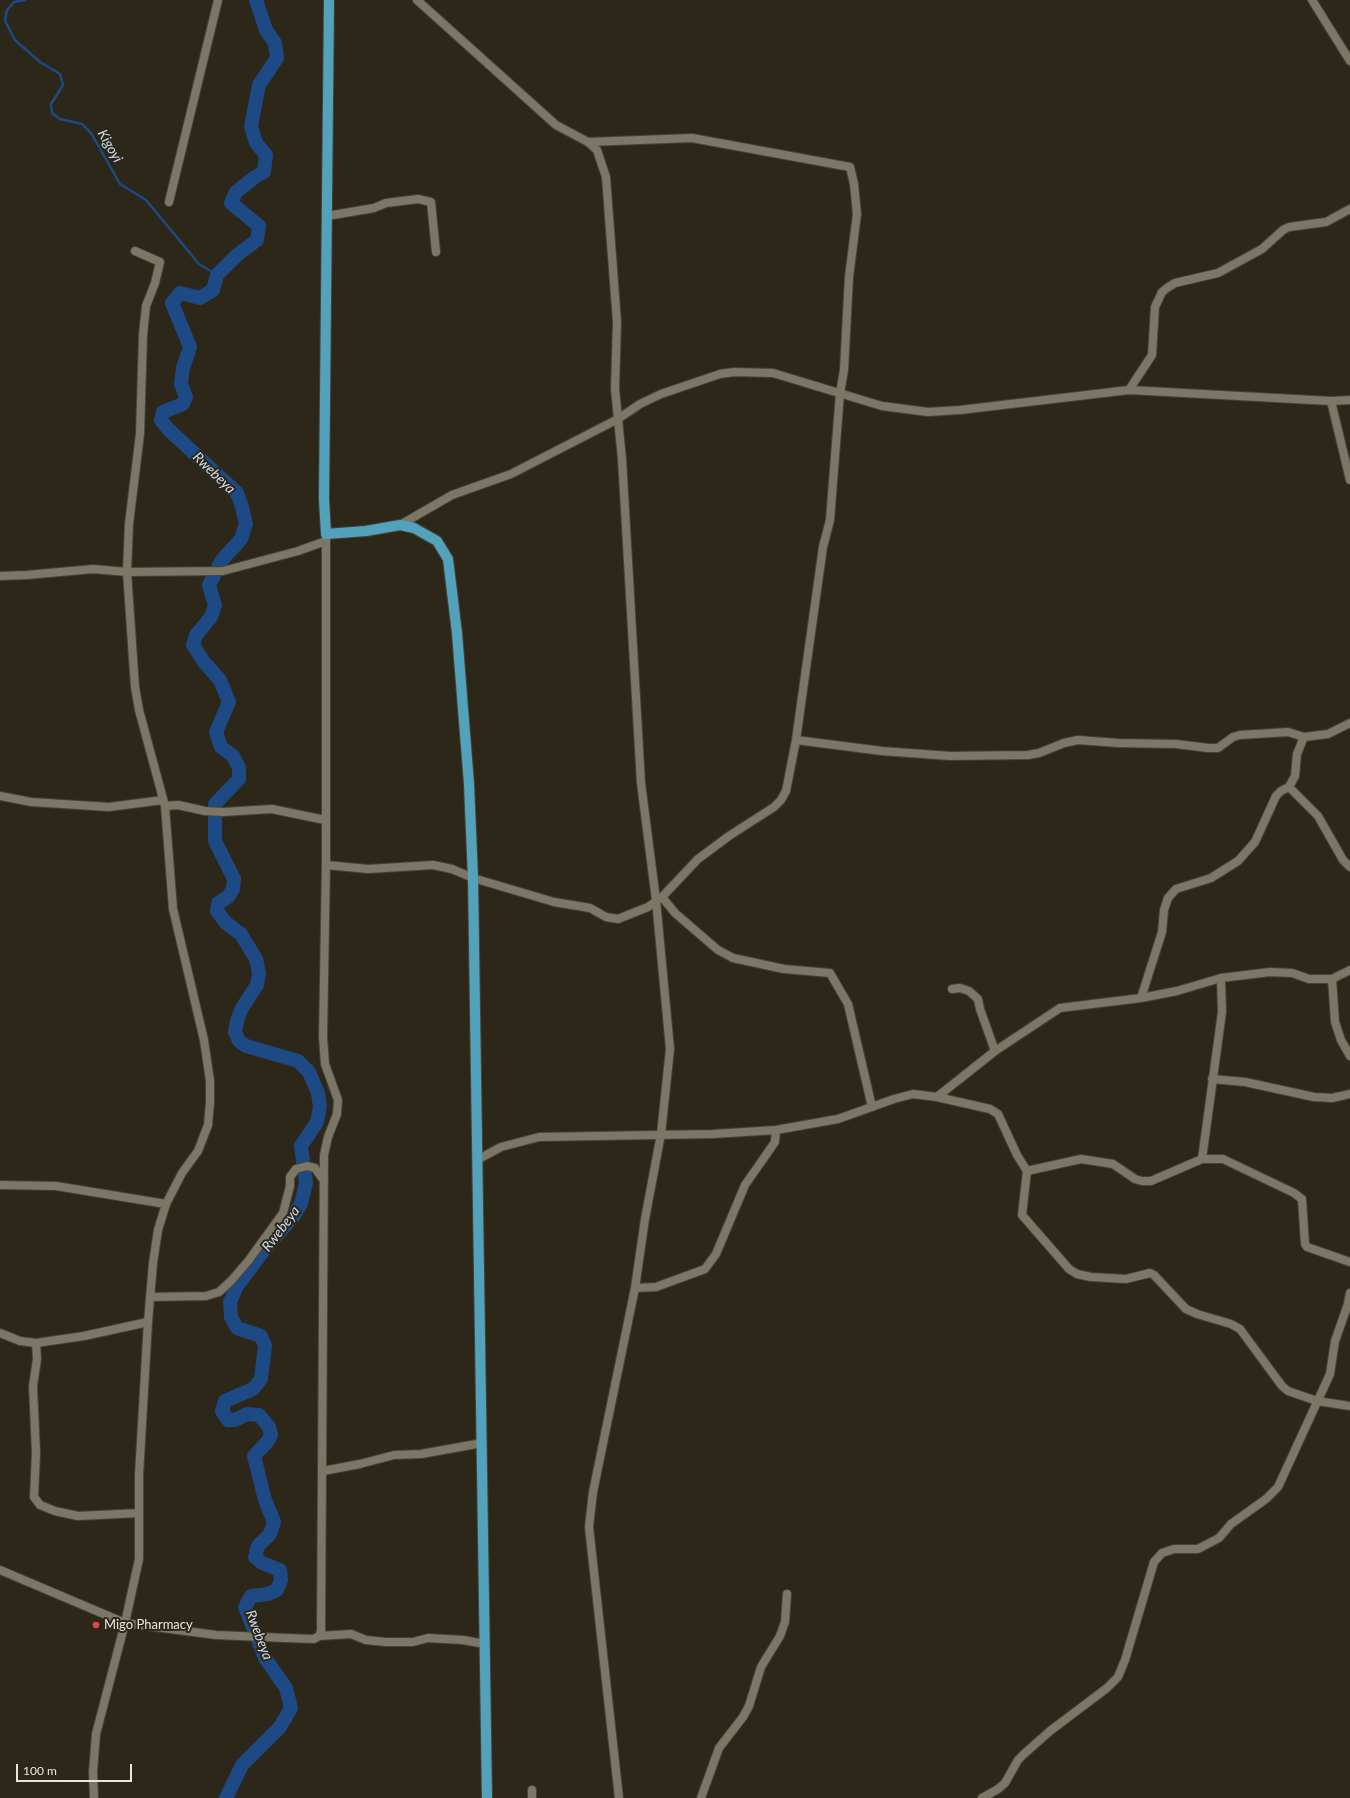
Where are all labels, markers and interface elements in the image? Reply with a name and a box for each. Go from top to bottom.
water label: Kigoyi [94,126,126,166]
water label: Rwebeya [189,449,239,497]
water label: Rwebeya [259,1203,303,1255]
water label: Rwebeya [242,1608,276,1662]
place label: Migo Pharmacy [104,1617,193,1633]
marker: Migo Pharmacy [91,1620,101,1630]
scale bar [18,1756,134,1782]
text: 100 m [23,1763,57,1778]

